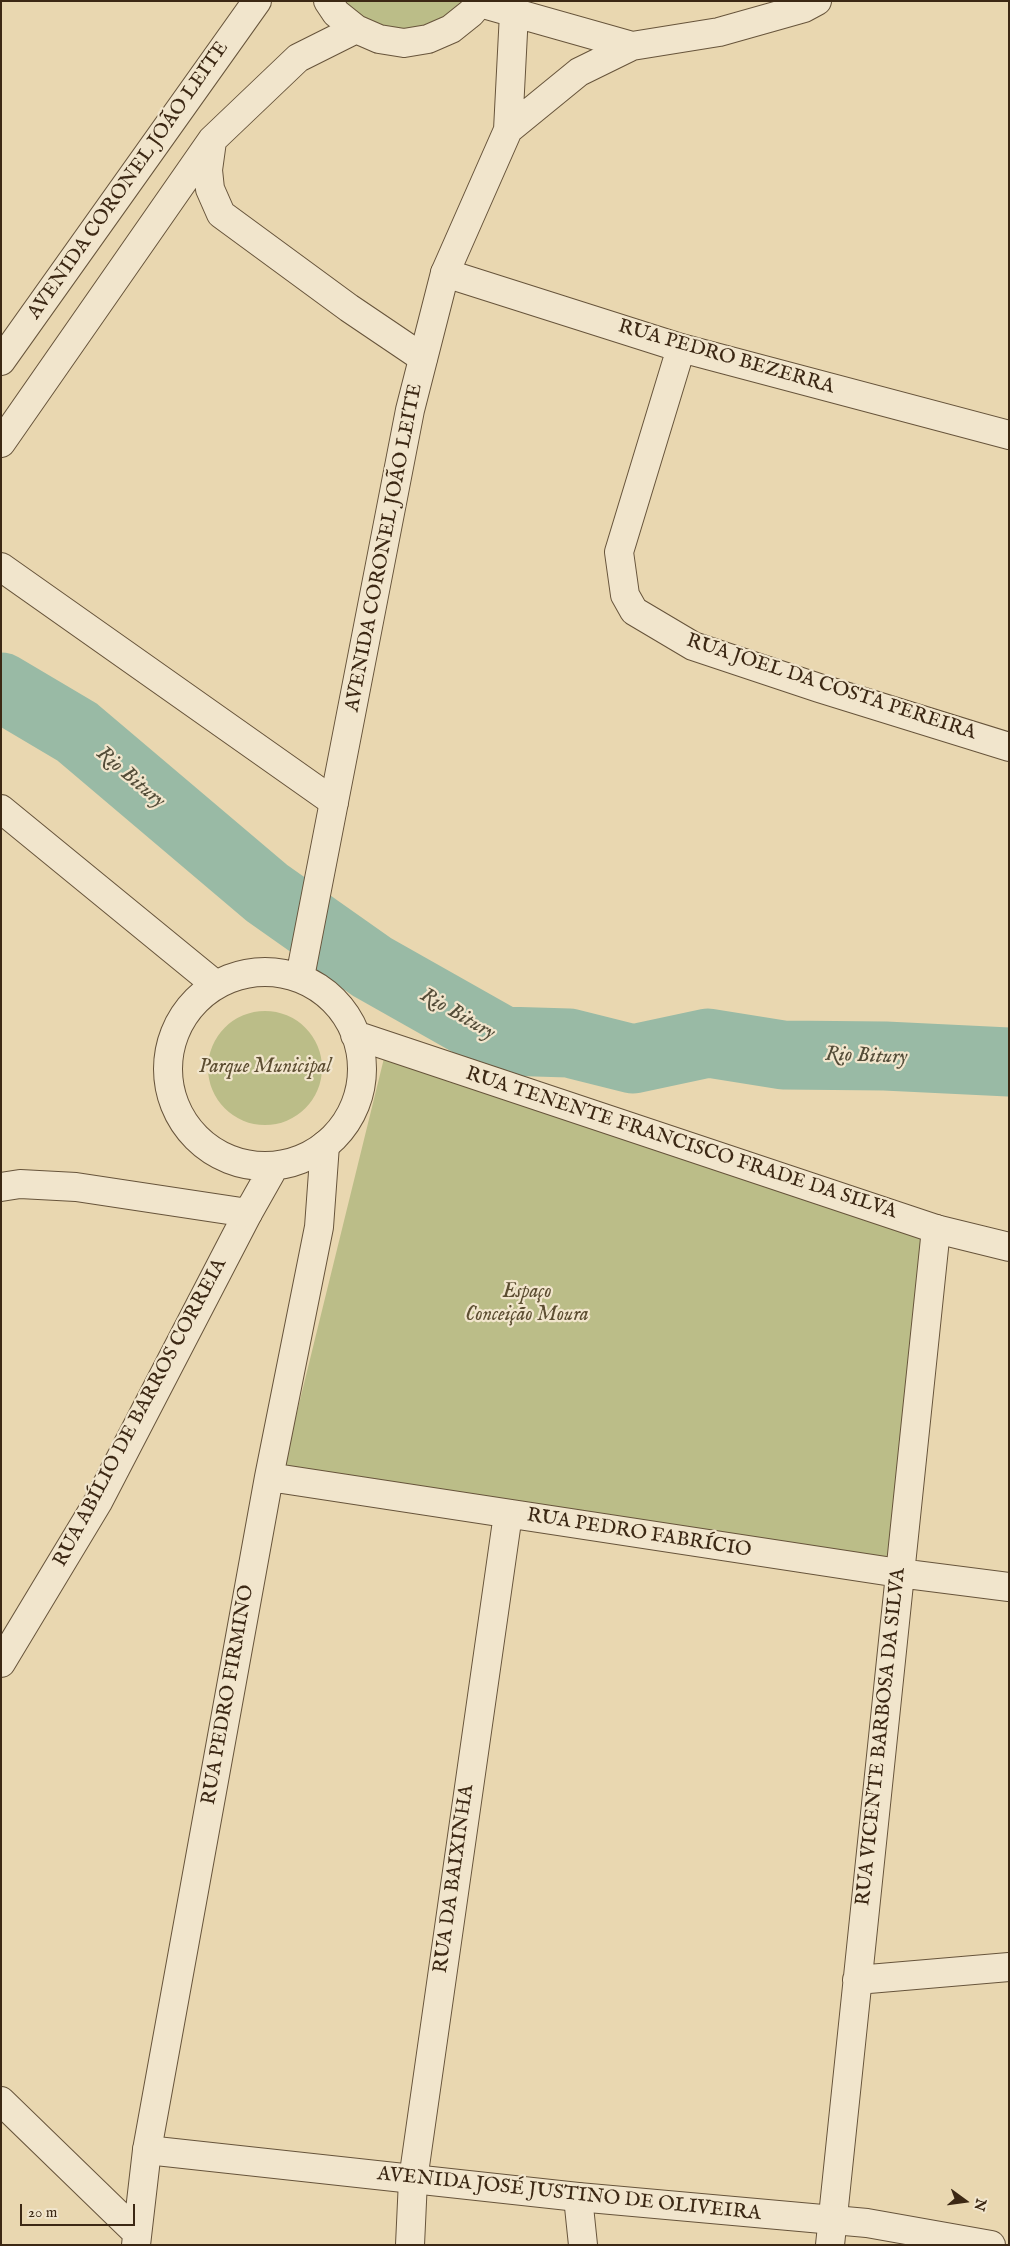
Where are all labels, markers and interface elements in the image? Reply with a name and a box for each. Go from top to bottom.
street label: AVENIDA CORONEL JOÃO LEITE [23,37,235,325]
street label: RUA PEDRO BEZERRA [615,316,837,400]
street label: AVENIDA CORONEL JOÃO LEITE [341,382,429,714]
street label: RUA JOEL DA COSTA PEREIRA [683,630,979,746]
water label: Rio Bitury [90,742,170,814]
water label: Rio Bitury [415,983,499,1047]
water label: Rio Bitury [824,1043,908,1071]
park label: Parque Municipal [199,1056,331,1080]
street label: RUA TENENTE FRANCISCO FRADE DA SILVA [462,1063,900,1225]
street label: RUA ABÍLIO DE BARROS CORREIA [49,1255,233,1571]
park label: Espaço Conceição Moura [465,1281,589,1328]
street label: RUA PEDRO FABRÍCIO [525,1504,753,1564]
street label: RUA VICENTE BARBOSA DA SILVA [852,1567,912,1907]
street label: RUA PEDRO FIRMINO [198,1583,260,1807]
street label: RUA DA BAIXINHA [430,1783,480,1975]
street label: AVENIDA JOSÉ JUSTINO DE OLIVEIRA [376,2163,762,2227]
north arrow [940,2176,990,2226]
scale bar [22,2194,138,2226]
text: N [969,2197,990,2213]
text: 20 m [28,2203,57,2222]

